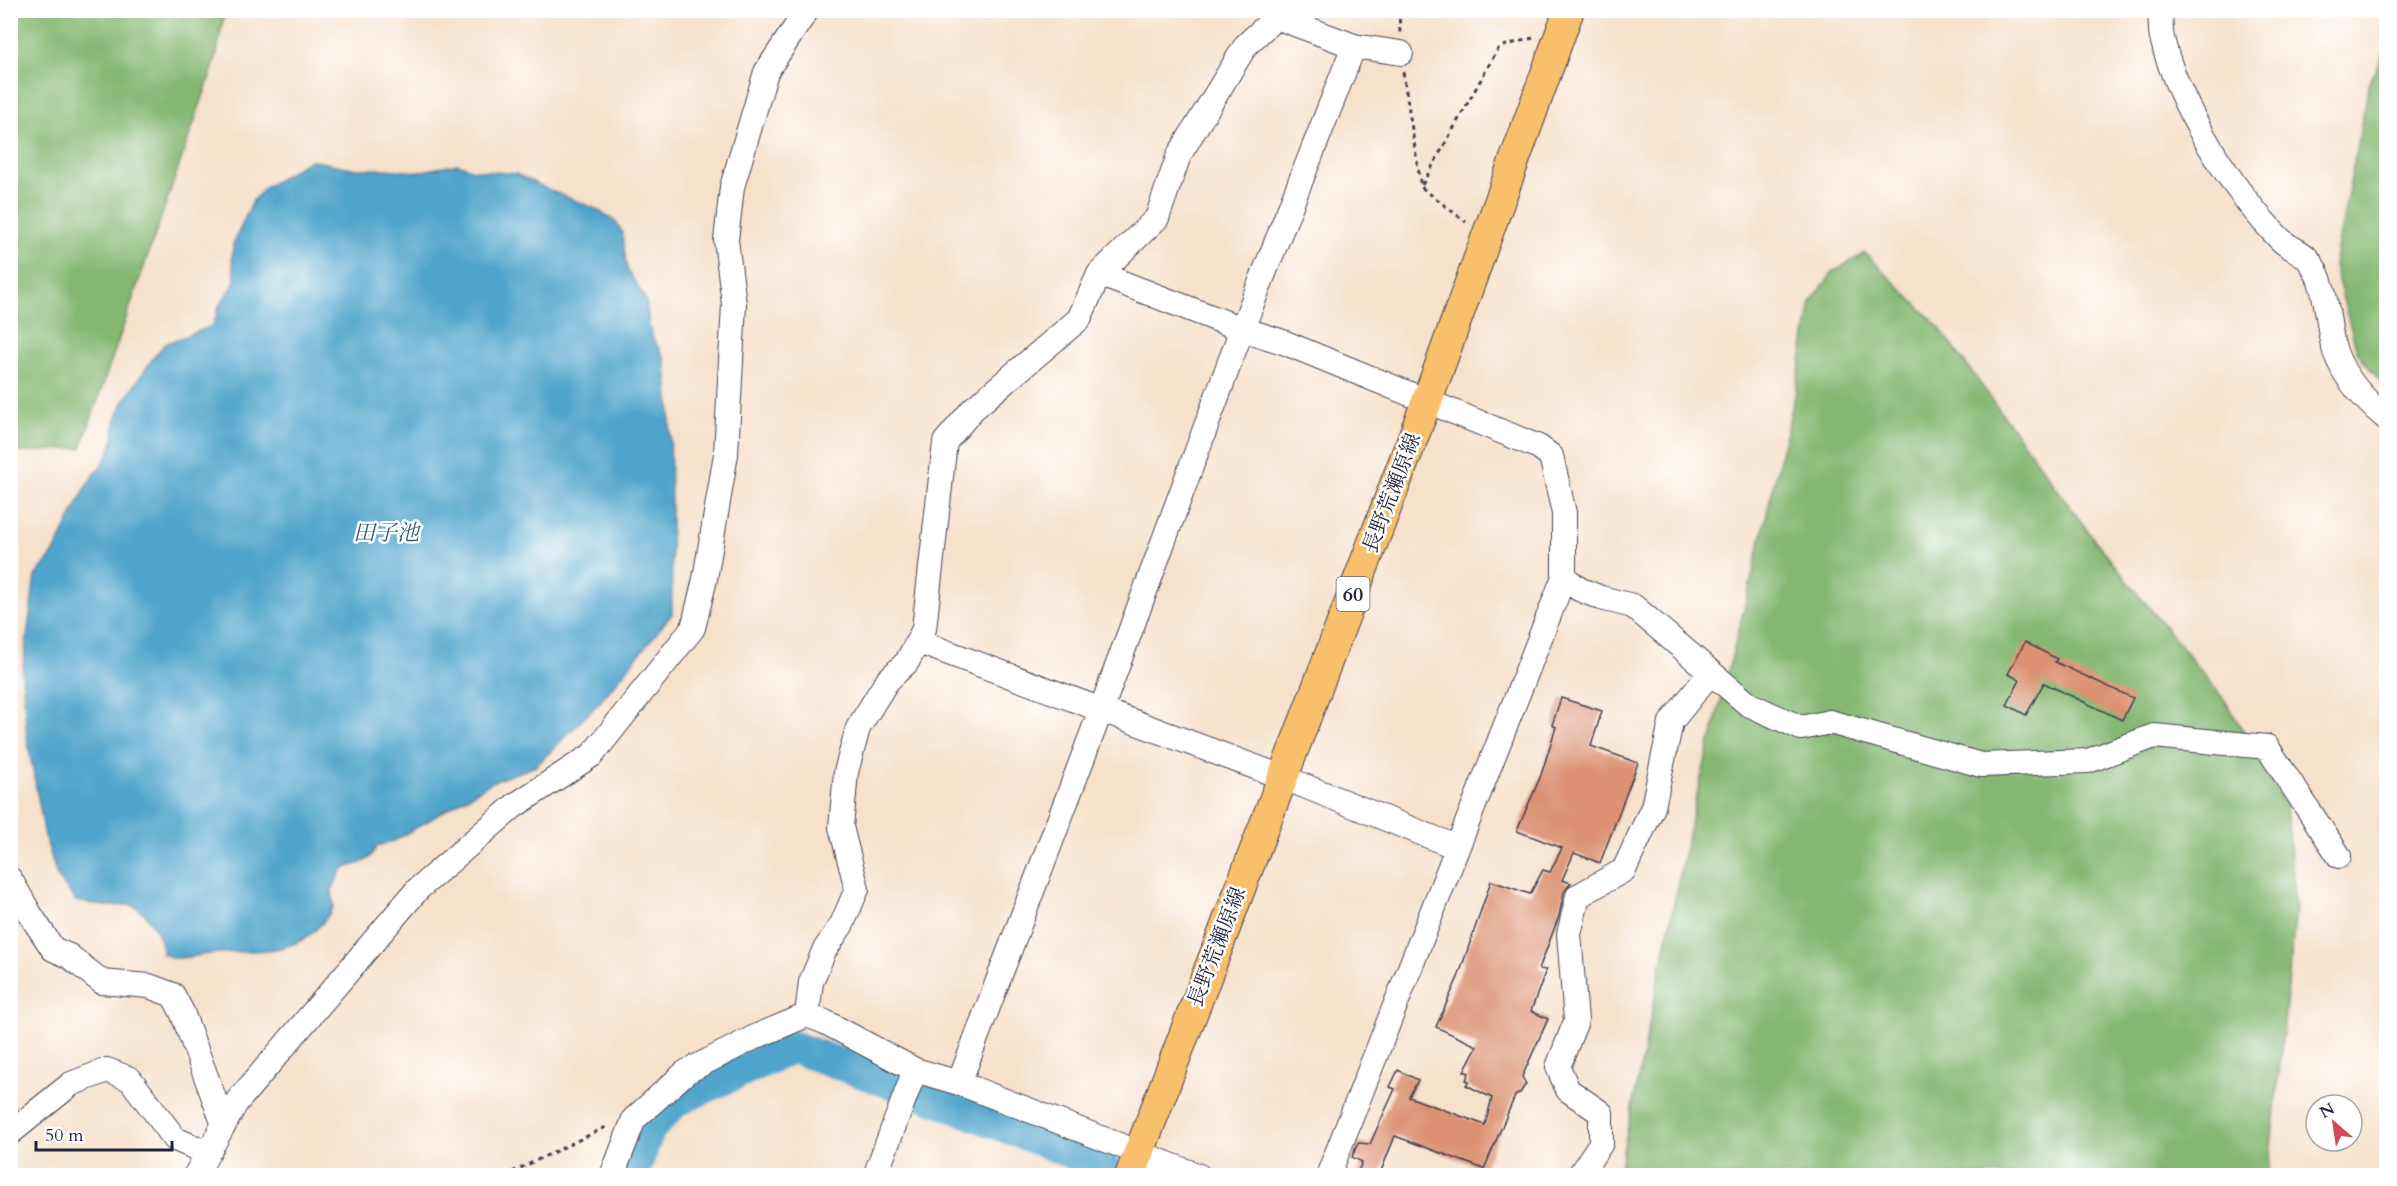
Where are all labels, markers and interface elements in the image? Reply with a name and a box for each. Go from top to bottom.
street label: 長野荒瀬原線 [1356,429,1428,557]
water label: 田子池 [353,518,422,548]
road number: 60 [1336,577,1370,611]
street label: 長野荒瀬原線 [1181,883,1253,1011]
north arrow [2304,1093,2364,1153]
text: N [2316,1098,2339,1124]
scale bar [36,1114,172,1152]
text: 50 m [45,1123,84,1148]

